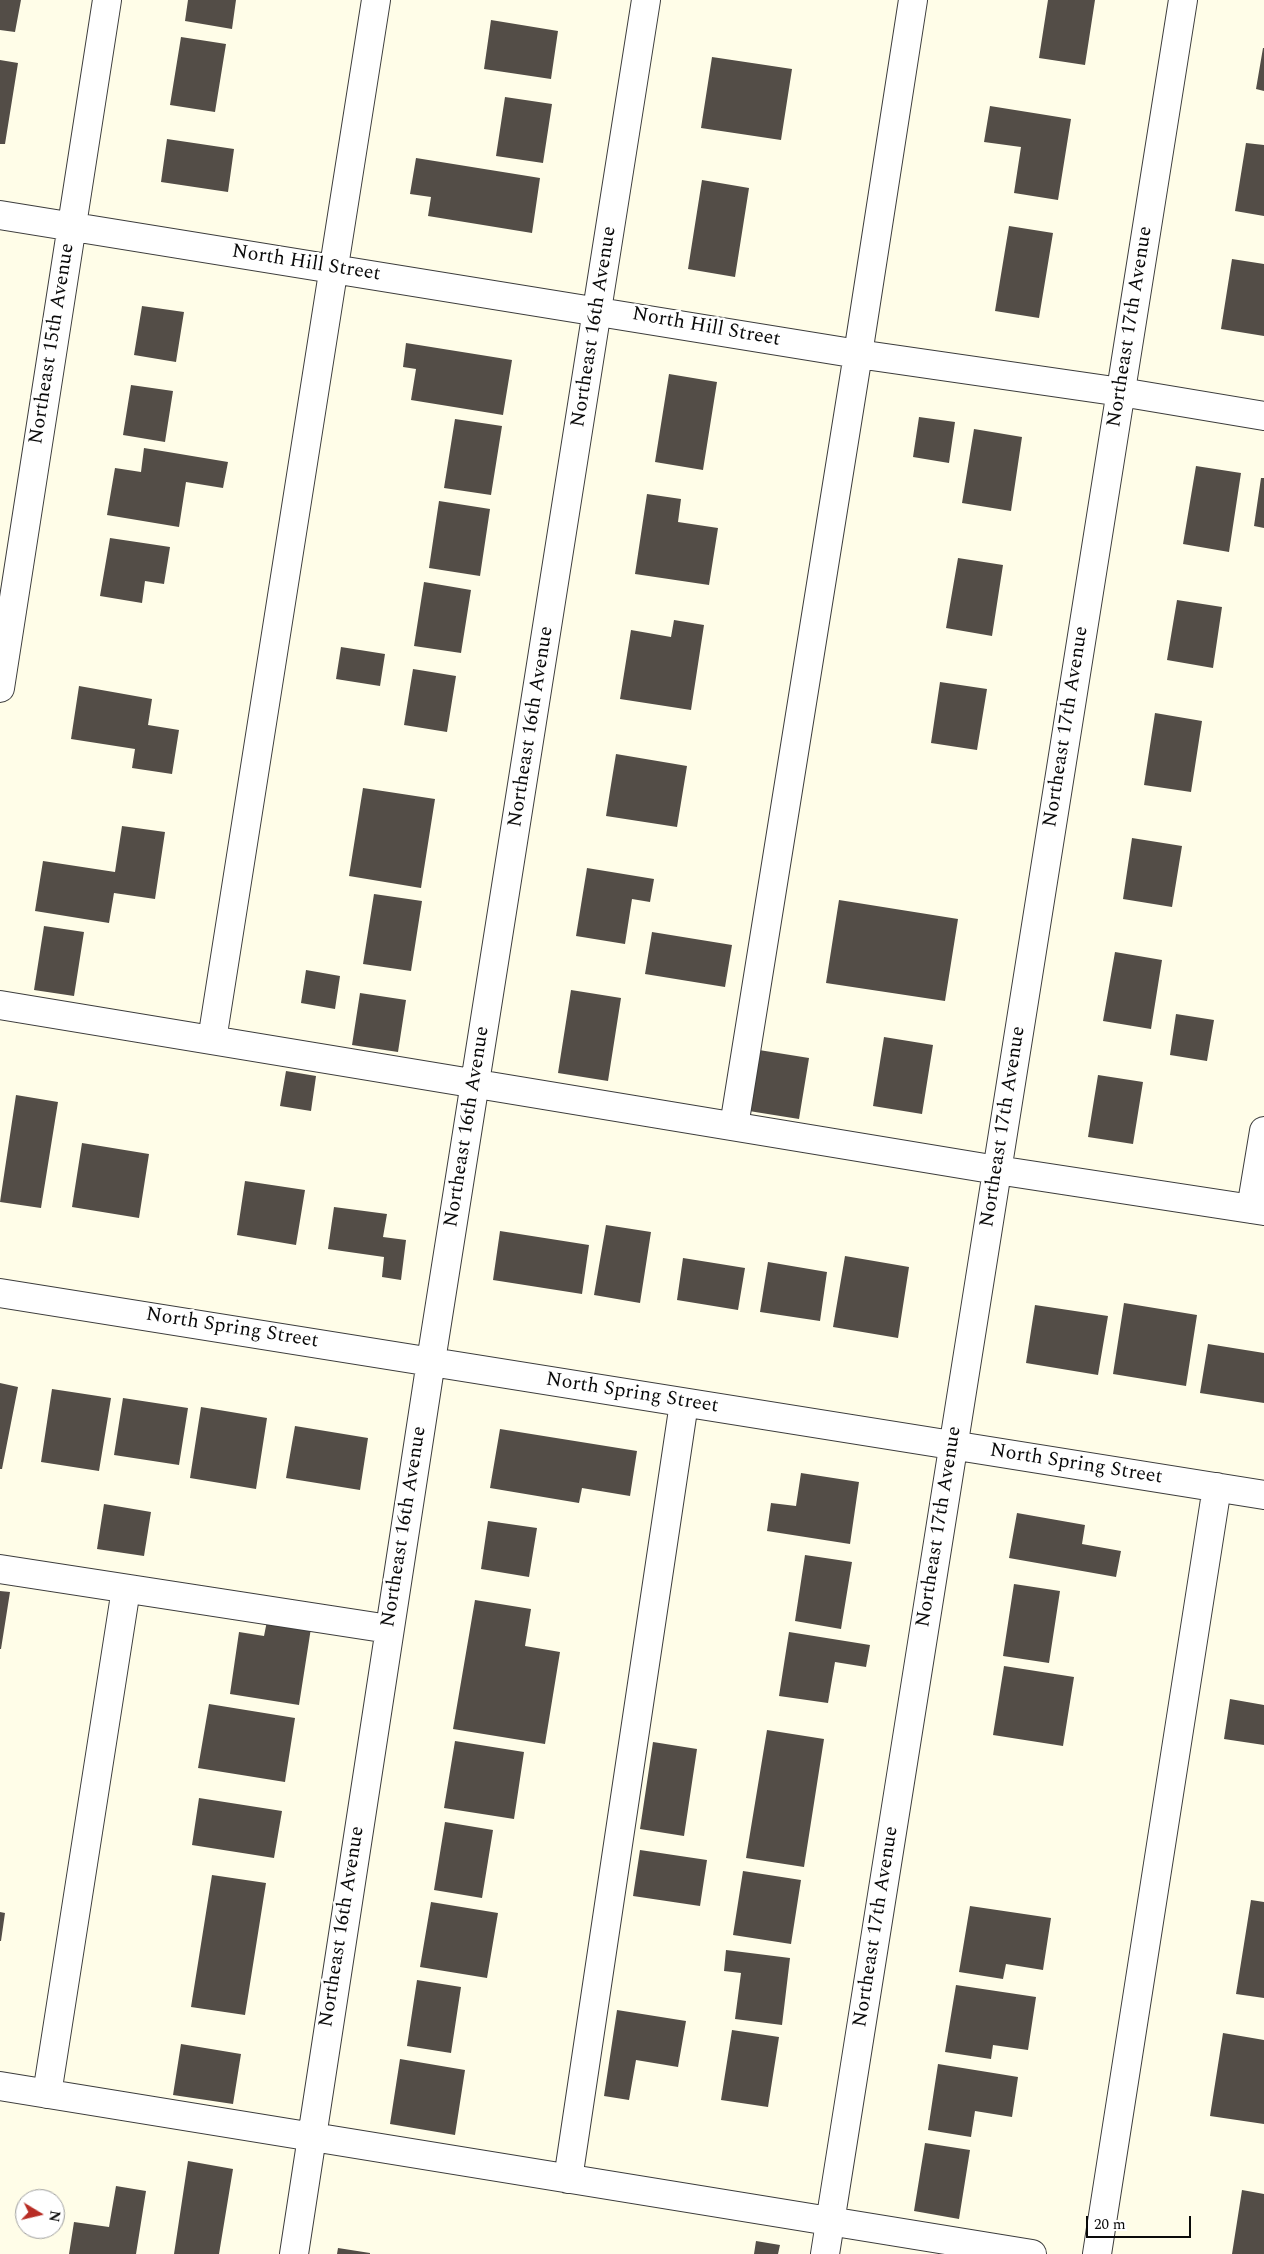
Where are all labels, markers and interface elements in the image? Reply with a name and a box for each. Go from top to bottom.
street label: Northeast 16th Avenue [567,225,623,429]
street label: Northeast 17th Avenue [1103,225,1159,429]
street label: North Hill Street [230,240,382,288]
street label: Northeast 15th Avenue [25,242,81,446]
street label: North Hill Street [630,303,782,353]
street label: Northeast 16th Avenue [504,625,560,829]
street label: Northeast 17th Avenue [1039,625,1095,829]
street label: Northeast 16th Avenue [440,1025,496,1229]
street label: Northeast 17th Avenue [976,1025,1032,1229]
street label: North Spring Street [144,1303,320,1355]
street label: North Spring Street [544,1368,720,1420]
street label: Northeast 16th Avenue [377,1425,433,1629]
street label: Northeast 17th Avenue [912,1425,968,1629]
street label: North Spring Street [988,1439,1164,1491]
street label: Northeast 16th Avenue [315,1825,371,2029]
street label: Northeast 17th Avenue [849,1825,905,2029]
north arrow [15,2189,65,2239]
scale bar [1089,2206,1194,2238]
text: N [43,2209,66,2224]
text: 20 m [1094,2213,1126,2236]

